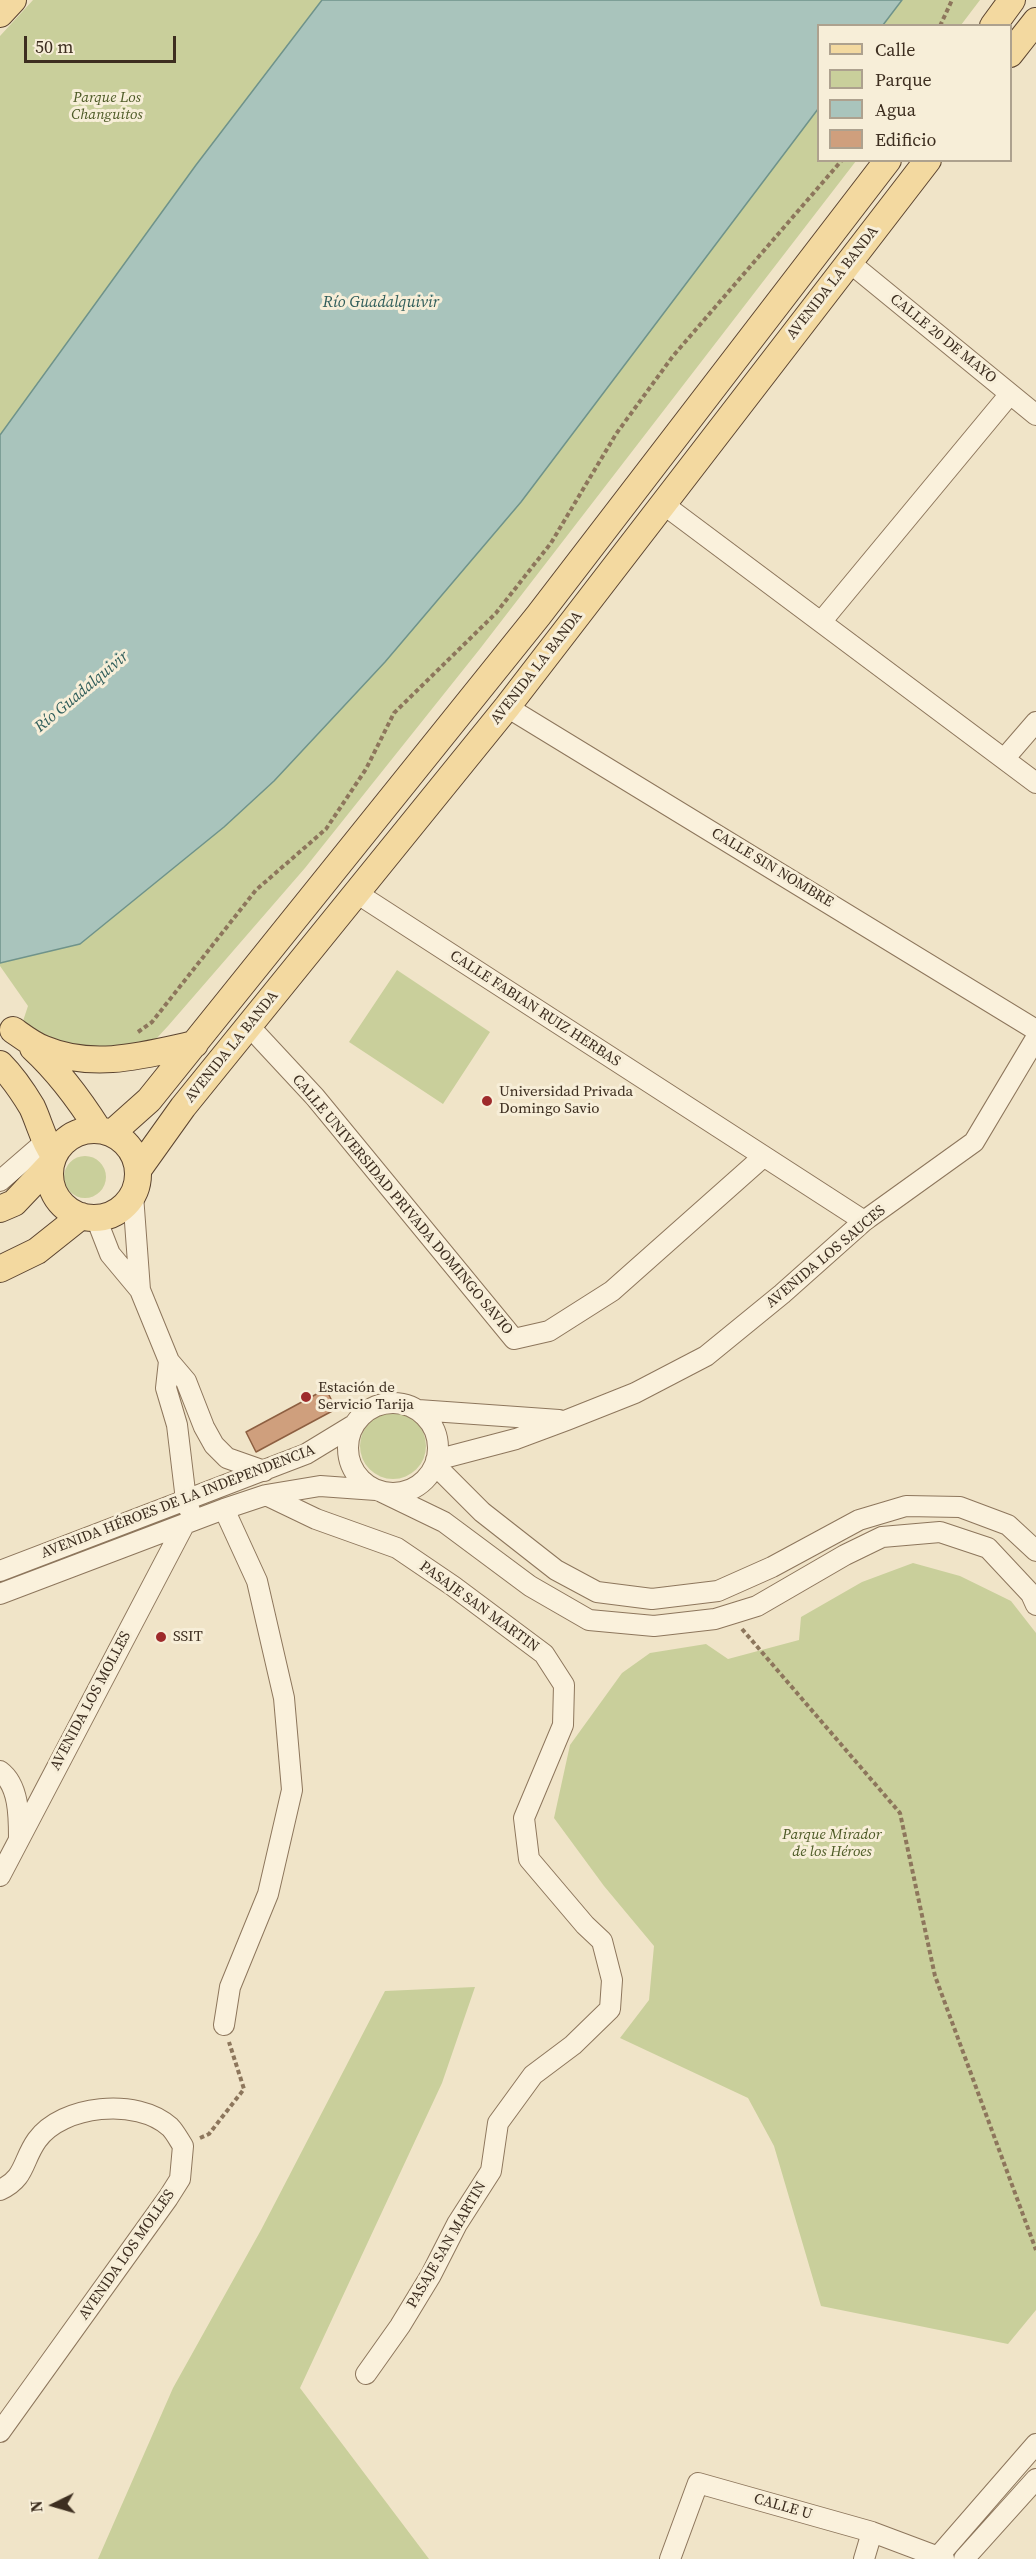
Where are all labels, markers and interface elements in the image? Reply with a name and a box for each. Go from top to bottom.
scale bar [27,24,178,62]
legend [817,24,1012,162]
text: 50 m [35,34,73,59]
text: Calle [875,37,915,62]
text: Parque [875,67,932,92]
park label: Parque Los Changuitos [71,89,143,124]
text: Agua [875,97,916,122]
text: Edificio [875,127,936,152]
street label: AVENIDA LA BANDA [783,223,883,343]
street label: CALLE 20 DE MAYO [886,291,1000,387]
water label: Río Guadalquivir [323,293,439,313]
street label: AVENIDA LA BANDA [487,608,587,728]
water label: Río Guadalquivir [31,647,133,737]
street label: CALLE SIN NOMBRE [708,824,836,912]
street label: CALLE FABIAN RUIZ HERBAS [446,947,624,1071]
street label: AVENIDA LA BANDA [181,987,283,1107]
street label: CALLE UNIVERSIDAD PRIVADA DOMINGO SAVIO [288,1071,516,1339]
place label: Universidad Privada Domingo Savio [499,1083,633,1118]
marker: Universidad Privada Domingo Savio [480,1094,494,1108]
street label: AVENIDA LOS SAUCES [763,1202,889,1312]
place label: Estación de Servicio Tarija [318,1379,414,1414]
marker: Estación de Servicio Tarija [299,1390,313,1404]
street label: AVENIDA HÉROES DE LA INDEPENDENCIA [38,1441,318,1563]
street label: PASAJE SAN MARTIN [416,1558,542,1656]
street label: AVENIDA LOS MOLLES [47,1628,135,1774]
place label: SSIT [173,1628,203,1646]
marker: SSIT [154,1630,168,1644]
park label: Parque Mirador de los Héroes [782,1826,882,1861]
street label: PASAJE SAN MARTIN [403,2179,491,2311]
street label: AVENIDA LOS MOLLES [75,2186,179,2324]
north arrow [24,2475,84,2535]
street label: CALLE U [752,2490,814,2524]
text: N [25,2500,48,2513]

